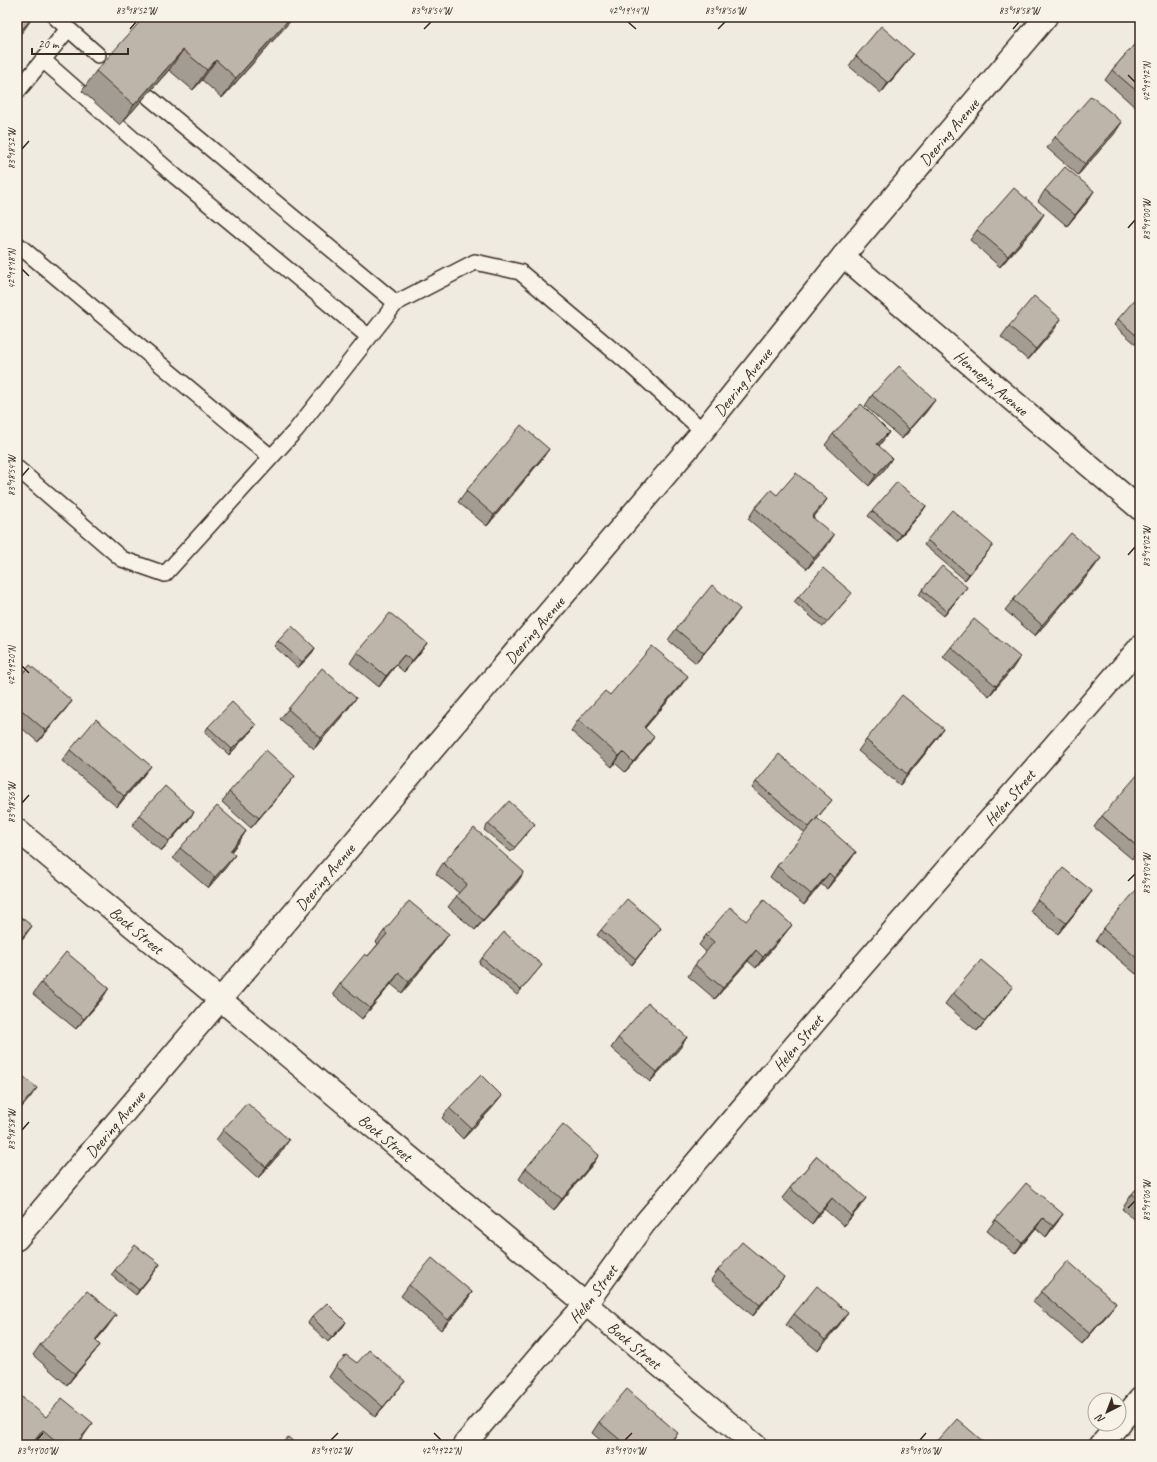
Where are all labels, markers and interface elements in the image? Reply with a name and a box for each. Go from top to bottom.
text: 83°18'52"W [116,4,158,17]
text: 83°18'54"W [411,4,453,17]
text: 42°19'14"N [608,4,650,17]
text: 83°18'56"W [705,4,747,17]
text: 83°18'58"W [999,4,1041,17]
scale bar [32,30,128,56]
text: 20 m [38,36,60,52]
text: 42°19'12"N [1140,60,1153,102]
street label: Deering Avenue [915,93,985,170]
text: 83°18'52"W [5,127,18,169]
text: 83°19'00"W [1140,198,1153,240]
text: 42°19'18"N [5,247,18,289]
street label: Deering Avenue [710,343,778,421]
street label: Hennepin Avenue [950,346,1033,421]
text: 83°18'54"W [5,454,18,496]
text: 83°19'02"W [1140,525,1153,567]
street label: Deering Avenue [501,591,570,668]
text: 42°19'20"N [5,644,18,686]
street label: Helen Street [980,764,1041,830]
text: 83°18'56"W [5,781,18,823]
street label: Deering Avenue [291,838,361,915]
text: 83°19'04"W [1140,852,1153,894]
street label: Bock Street [105,902,168,960]
street label: Helen Street [769,1009,829,1076]
street label: Deering Avenue [81,1085,151,1162]
text: 83°18'58"W [5,1108,18,1150]
street label: Bock Street [354,1110,417,1167]
text: 83°19'06"W [1140,1179,1153,1221]
street label: Helen Street [565,1260,623,1327]
street label: Bock Street [603,1317,666,1375]
north arrow [1087,1392,1127,1432]
text: N [1091,1410,1108,1427]
text: 83°19'00"W [17,1444,59,1457]
text: 83°19'02"W [311,1444,353,1457]
text: 42°19'22"N [421,1444,463,1457]
text: 83°19'04"W [605,1444,647,1457]
text: 83°19'06"W [900,1444,942,1457]

